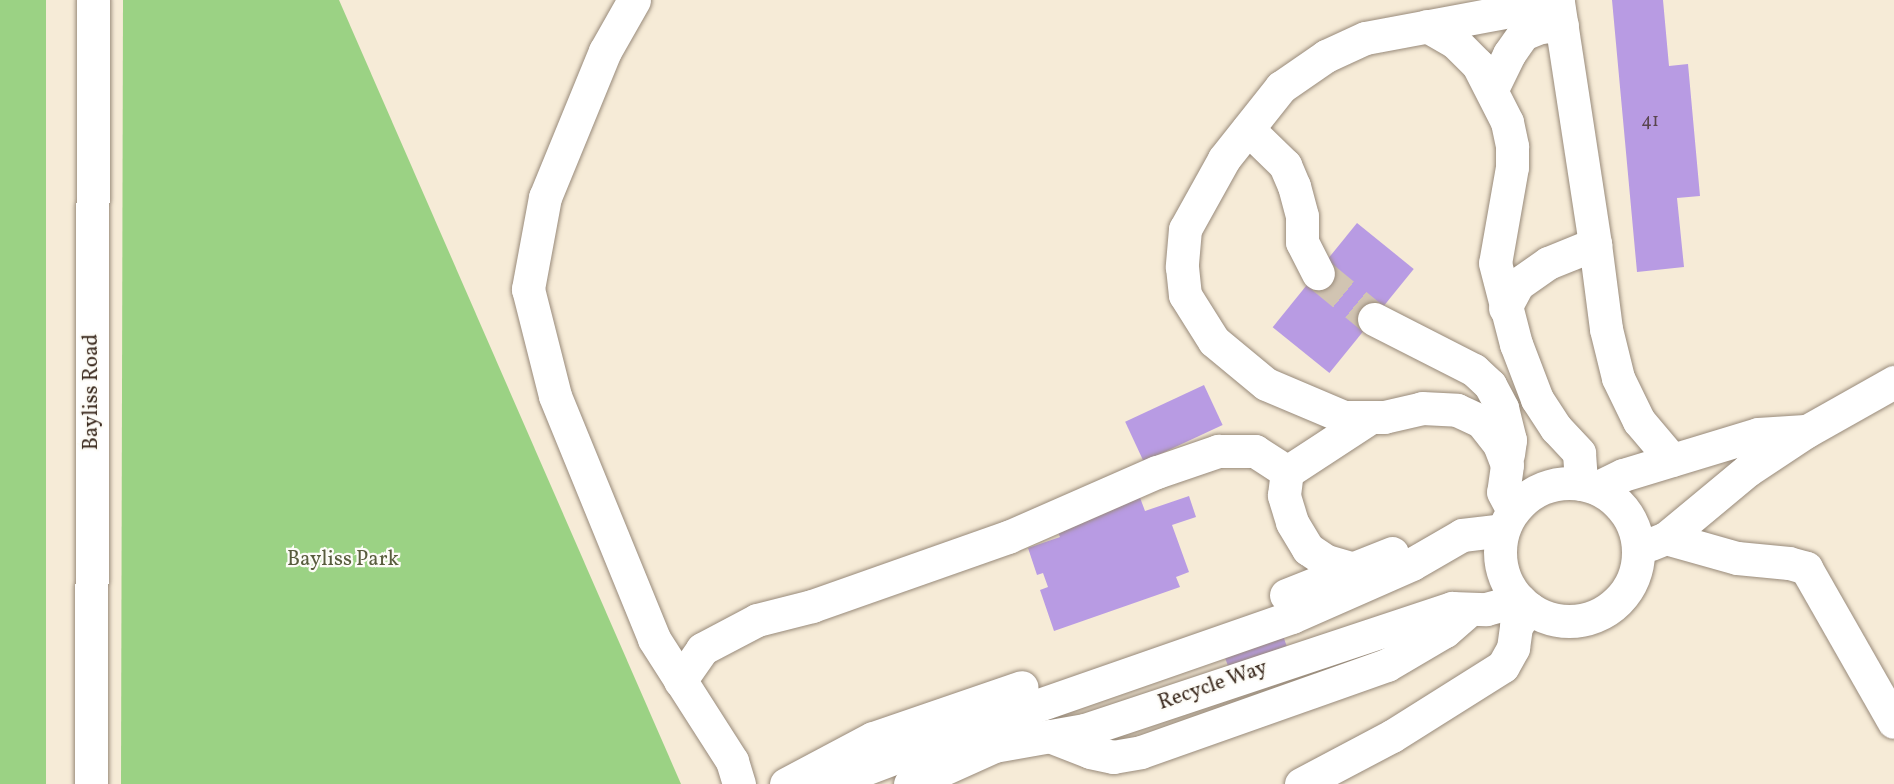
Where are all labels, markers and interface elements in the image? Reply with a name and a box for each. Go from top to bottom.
house number: 41 [1641,111,1659,133]
street label: Bayliss Road [79,334,105,450]
park label: Bayliss Park [287,547,399,573]
street label: Recycle Way [1155,655,1271,717]

